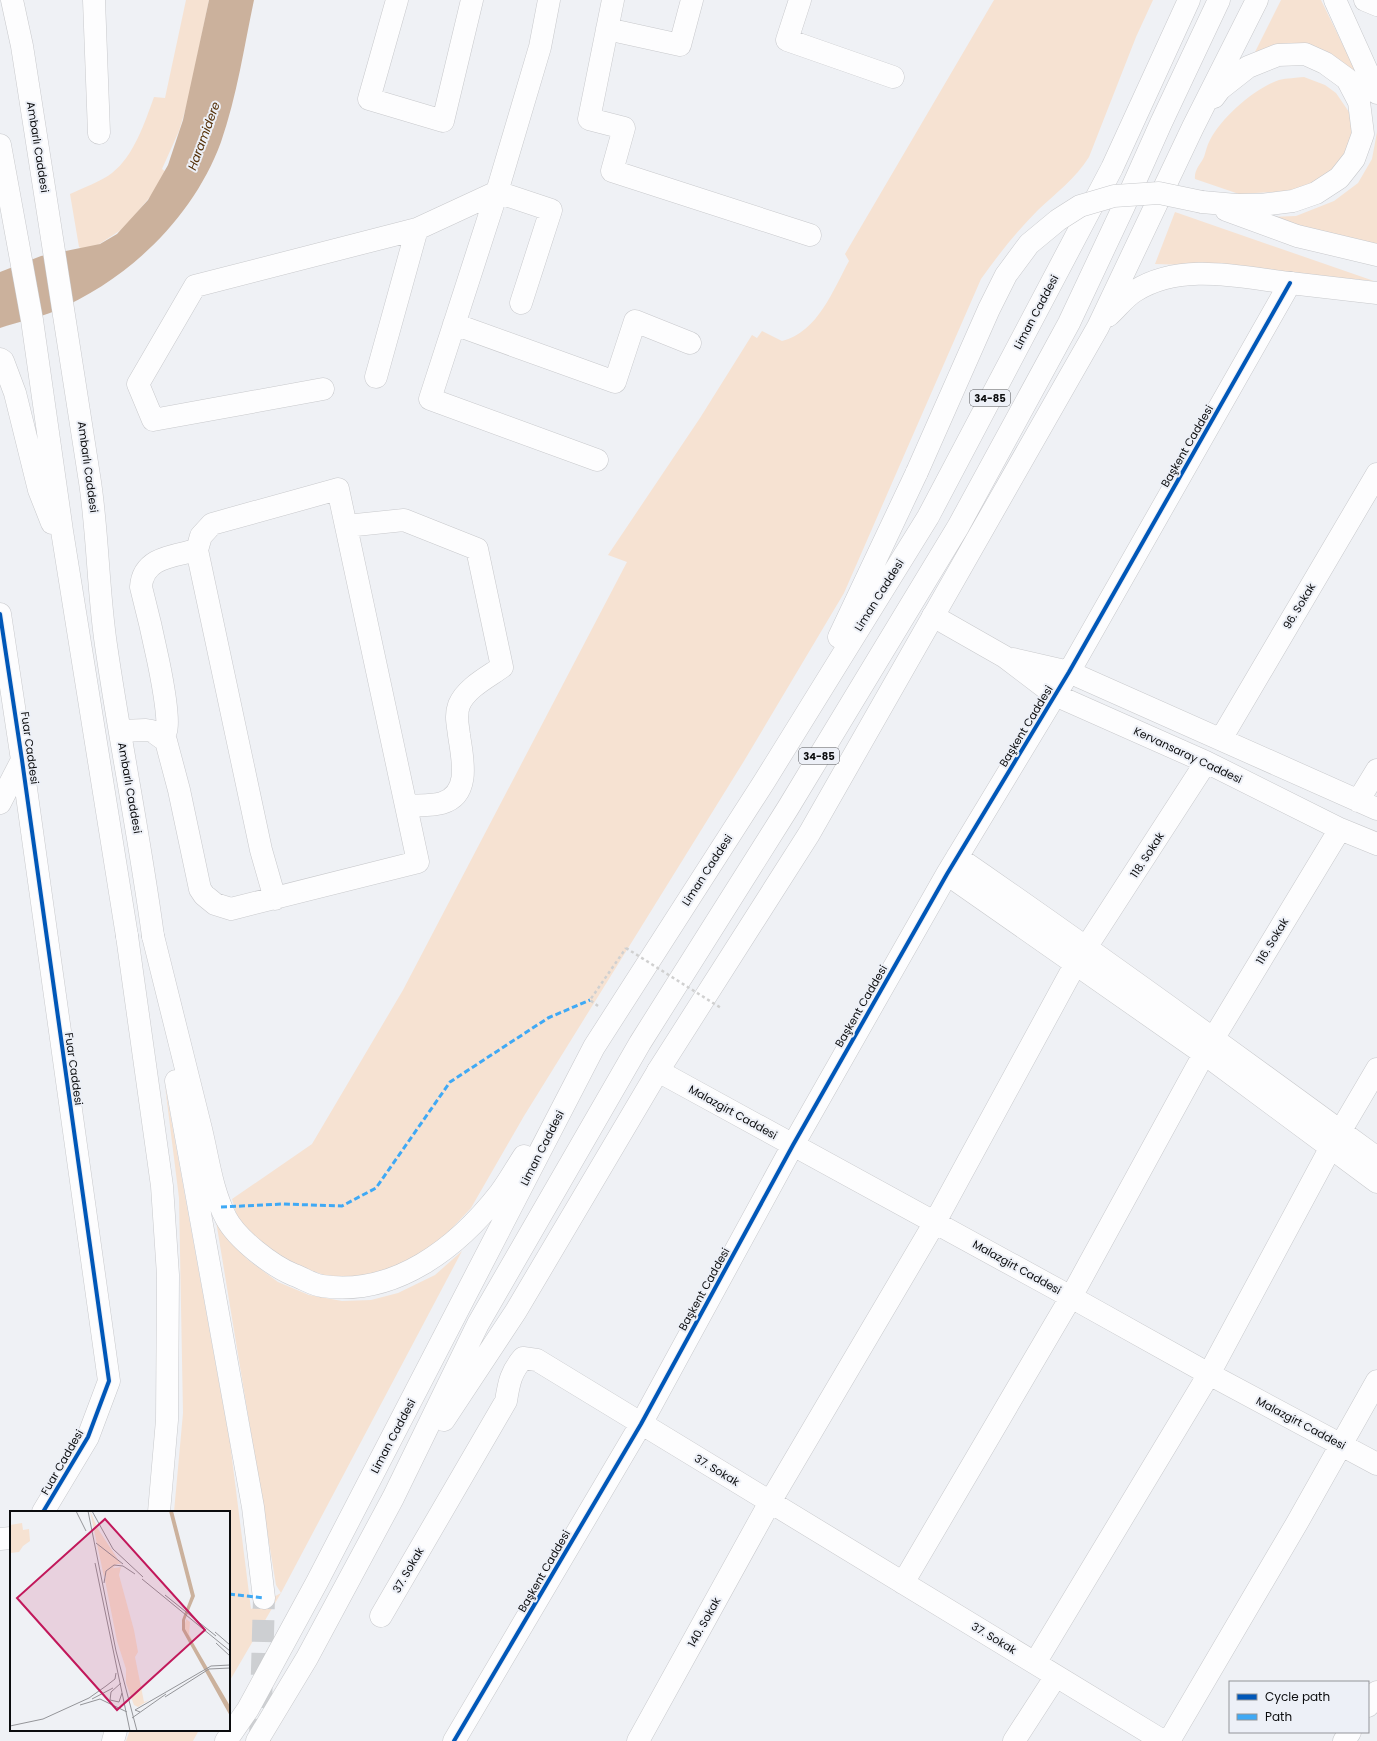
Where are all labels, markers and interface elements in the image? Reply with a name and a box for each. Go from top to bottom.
water label: Haramidere [183,99,224,172]
street label: Ambarlı Caddesi [23,100,53,194]
street label: Liman Caddesi [1010,272,1063,352]
road number: 34-85 [970,390,1010,406]
street label: Başkent Caddesi [1157,402,1217,490]
street label: Ambarlı Caddesi [74,420,102,514]
street label: Liman Caddesi [850,556,908,634]
street label: 96. Sokak [1279,580,1319,632]
street label: Başkent Caddesi [995,682,1057,770]
street label: Fuar Caddesi [17,711,43,786]
street label: Kervansaray Caddesi [1131,723,1245,787]
street label: Ambarlı Caddesi [114,741,146,835]
road number: 34-85 [799,748,839,764]
street label: 118. Sokak [1126,829,1168,881]
street label: Liman Caddesi [678,831,736,909]
street label: 116. Sokak [1252,915,1292,967]
street label: Başkent Caddesi [831,962,891,1050]
street label: Fuar Caddesi [61,1032,87,1107]
street label: Malazgirt Caddesi [686,1081,781,1143]
street label: Liman Caddesi [516,1107,568,1188]
street label: Malazgirt Caddesi [970,1236,1065,1298]
street label: Başkent Caddesi [675,1244,734,1333]
street label: Malazgirt Caddesi [1253,1393,1349,1454]
street label: Liman Caddesi [367,1396,420,1476]
street label: Fuar Caddesi [37,1426,87,1498]
street label: 37. Sokak [691,1450,743,1490]
inset map [10,1511,230,1731]
street label: Başkent Caddesi [514,1527,574,1615]
street label: 37. Sokak [389,1544,428,1596]
street label: 140. Sokak [684,1594,724,1650]
street label: 37. Sokak [968,1618,1020,1658]
legend [1229,1681,1369,1733]
text: Cycle path [1265,1688,1330,1705]
text: Path [1265,1708,1292,1725]

